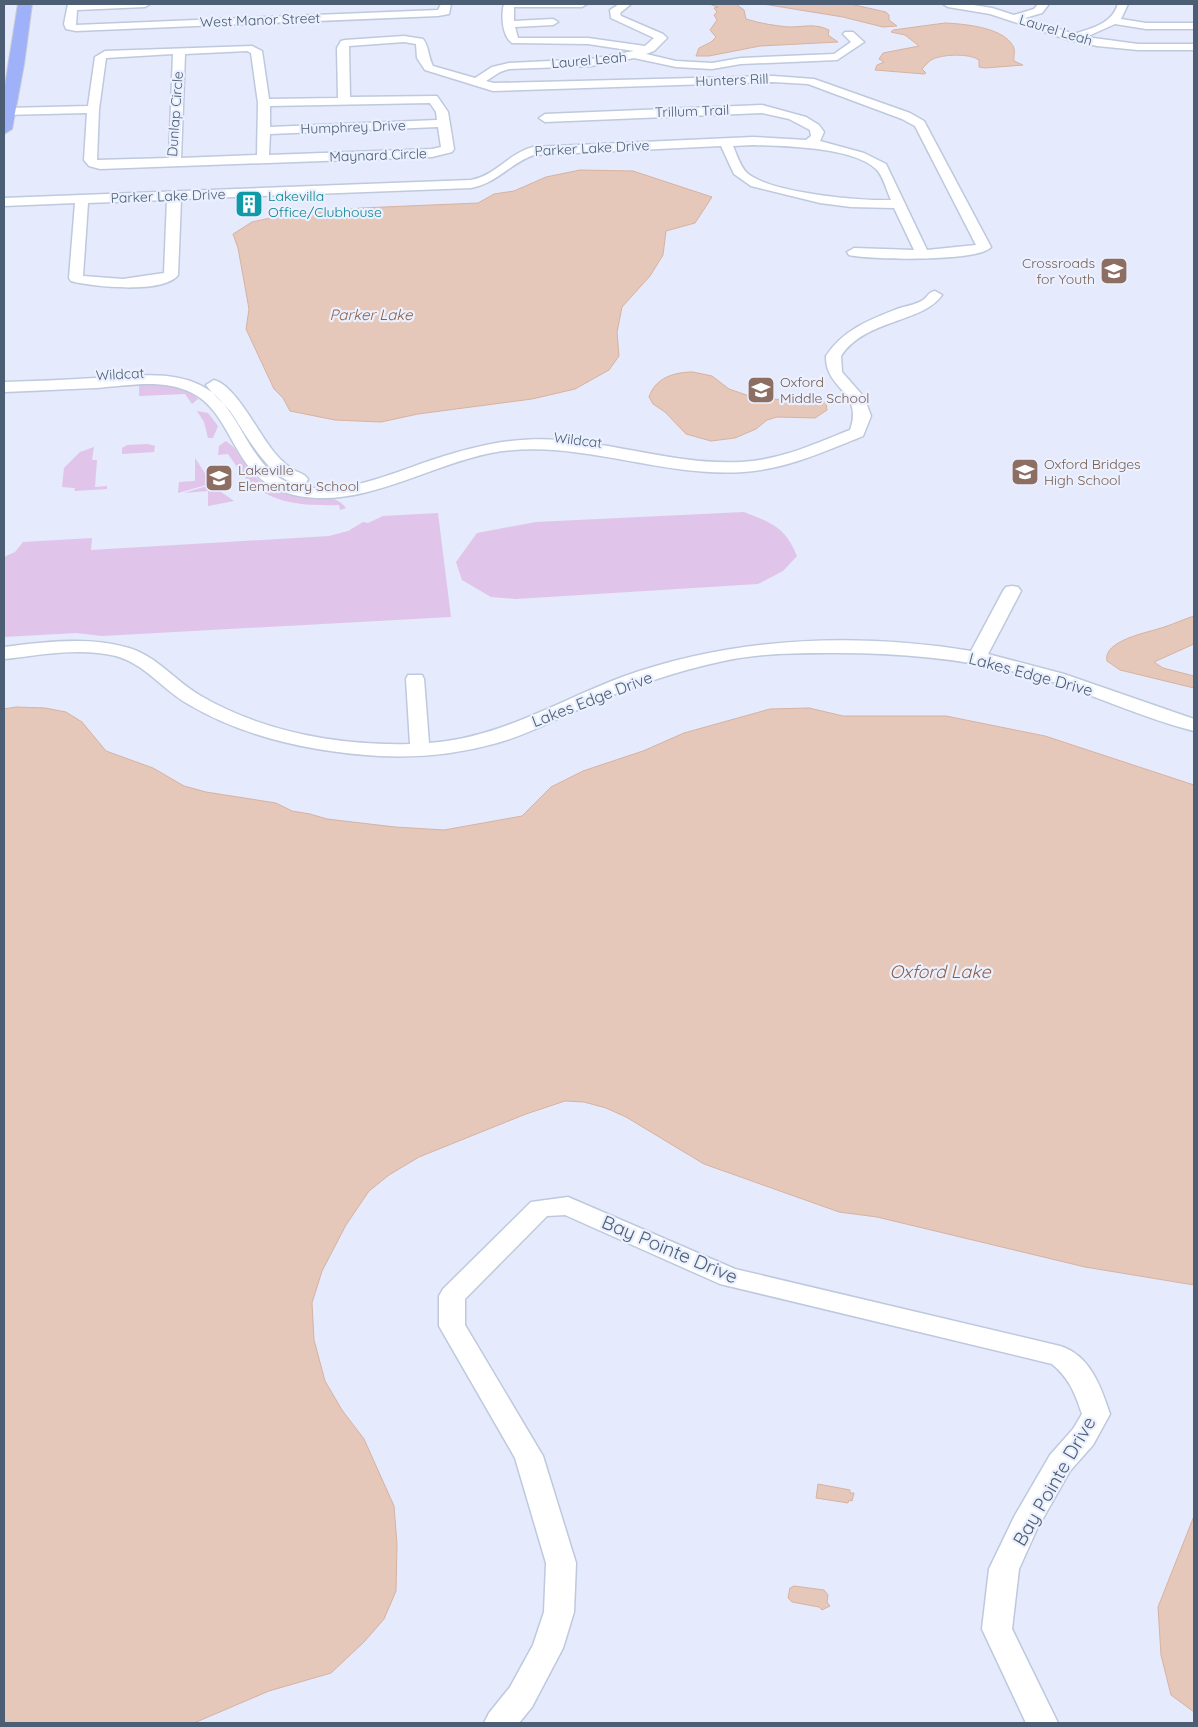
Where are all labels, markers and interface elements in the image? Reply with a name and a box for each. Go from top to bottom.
street label: West Manor Street [199,9,321,31]
street label: Laurel Leah [1017,10,1095,50]
street label: Laurel Leah [551,48,627,72]
street label: Hunters Rill [695,70,769,90]
street label: Dunlap Circle [163,71,187,157]
street label: Trillum Trail [654,101,730,121]
street label: Humphrey Drive [300,116,406,138]
street label: Parker Lake Drive [534,136,650,160]
street label: Maynard Circle [329,144,427,166]
street label: Parker Lake Drive [110,185,226,207]
place label: Lakevilla Office/Clubhouse [268,187,382,221]
building icon: Lakevilla Office/Clubhouse [234,189,264,219]
place label: Crossroads for Youth [1022,254,1095,288]
school or university icon: Crossroads for Youth [1099,256,1129,286]
water label: Parker Lake [329,305,413,324]
street label: Wildcat [95,364,145,384]
place label: Oxford Middle School [780,373,870,407]
school or university icon: Oxford Middle School [746,375,776,405]
street label: Wildcat [553,428,603,452]
place label: Oxford Bridges High School [1044,455,1141,489]
school or university icon: Oxford Bridges High School [1010,457,1040,487]
place label: Lakeville Elementary School [238,461,359,495]
school or university icon: Lakeville Elementary School [204,463,234,493]
street label: Lakes Edge Drive [967,648,1095,700]
street label: Lakes Edge Drive [529,667,655,731]
water label: Oxford Lake [889,960,991,983]
street label: Bay Pointe Drive [598,1210,742,1288]
street label: Bay Pointe Drive [1007,1412,1101,1550]

